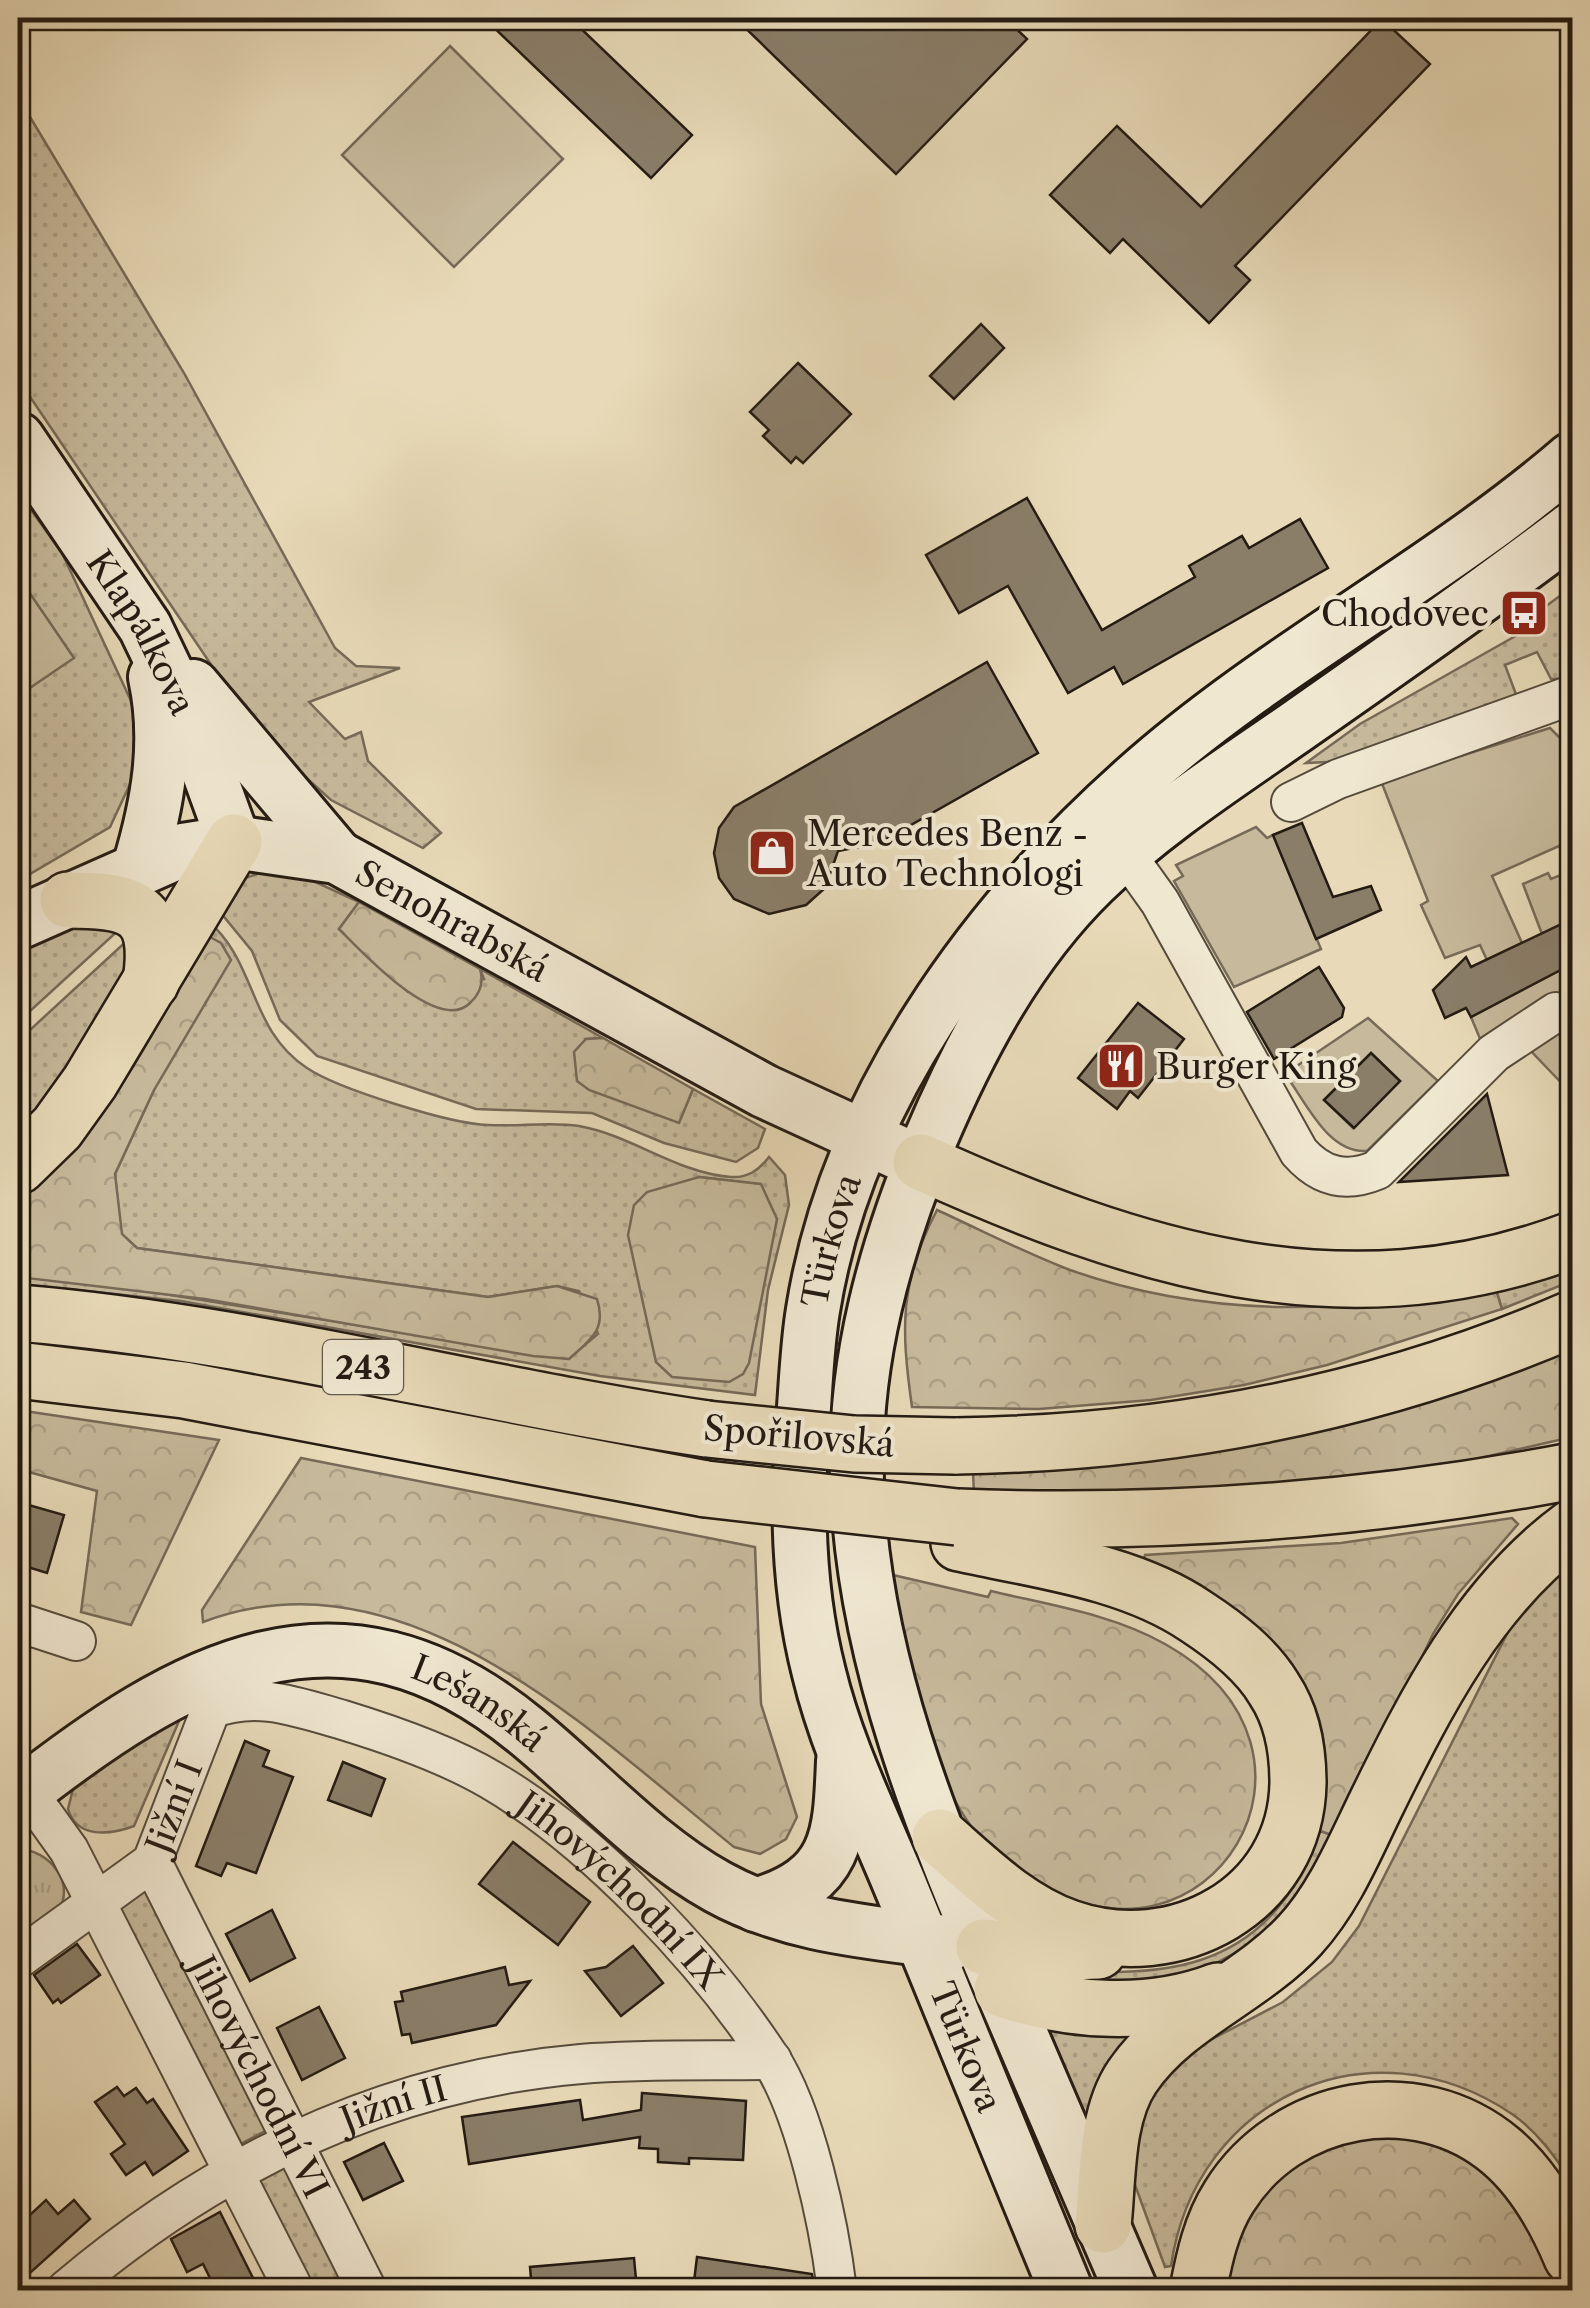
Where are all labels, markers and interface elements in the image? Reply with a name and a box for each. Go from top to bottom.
street label: Klapálkova [78,542,205,722]
bus stop icon: Chodovec [1498,587,1550,639]
place label: Chodovec [1321,592,1489,635]
place label: Mercedes Benz - Auto Technologi [806,812,1088,895]
shop icon: Mercedes Benz - Auto Technologi [746,827,798,879]
street label: Senohrabská [349,850,557,991]
restaurant icon: Burger King [1095,1040,1147,1092]
place label: Burger King [1156,1045,1357,1088]
street label: Türkova [792,1167,870,1310]
road number: 243 [323,1340,403,1394]
street label: Spořilovská [702,1406,897,1466]
street label: Lešanská [406,1645,556,1761]
street label: Jižní I [134,1754,211,1864]
street label: Jihovýchodní IX [505,1779,732,1998]
street label: Jihovýchodní VI [179,1944,338,2205]
street label: Türkova [921,1976,1012,2119]
street label: Jižní II [330,2066,452,2142]

